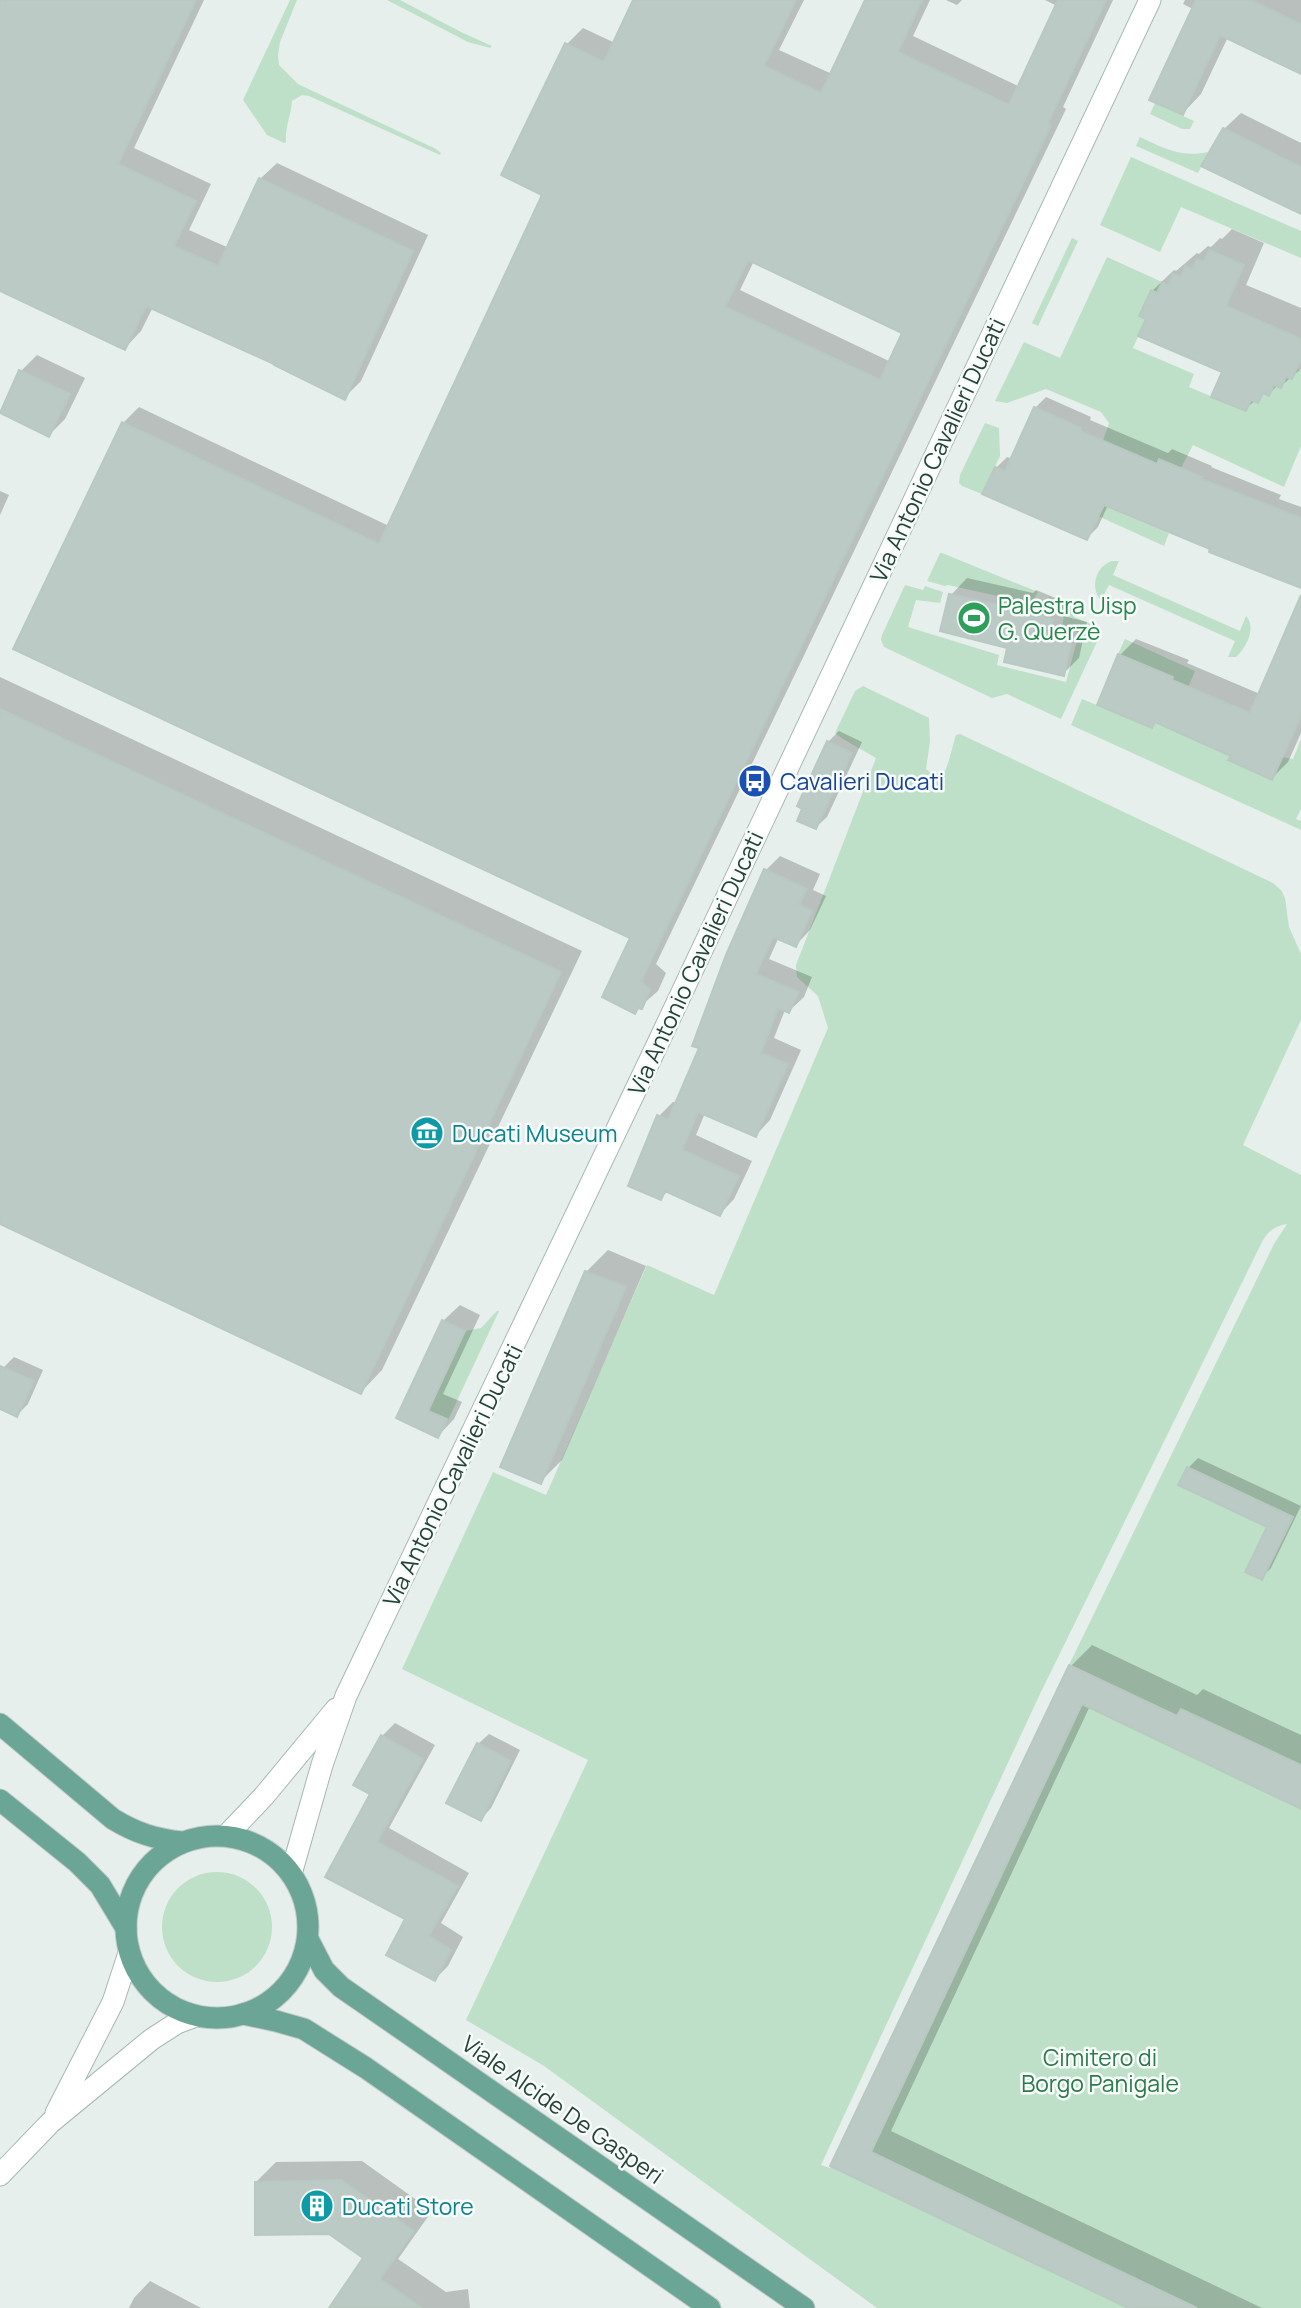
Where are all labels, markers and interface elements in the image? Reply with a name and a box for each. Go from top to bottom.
street label: Via Antonio Cavalieri Ducati [862,313,1012,587]
place label: Palestra Uisp G. Querzè [998,589,1137,647]
sports icon: Palestra Uisp G. Querzè [955,599,993,637]
bus stop icon: Cavalieri Ducati [736,762,774,800]
place label: Cavalieri Ducati [780,765,944,797]
street label: Via Antonio Cavalieri Ducati [620,826,770,1100]
museum icon: Ducati Museum [408,1114,446,1152]
place label: Ducati Museum [452,1117,617,1149]
street label: Via Antonio Cavalieri Ducati [374,1339,530,1611]
street label: Viale Alcide De Gasperi [456,2027,670,2191]
park label: Cimitero di Borgo Panigale [1021,2041,1179,2099]
building icon: Ducati Store [298,2187,336,2225]
place label: Ducati Store [342,2190,474,2222]

